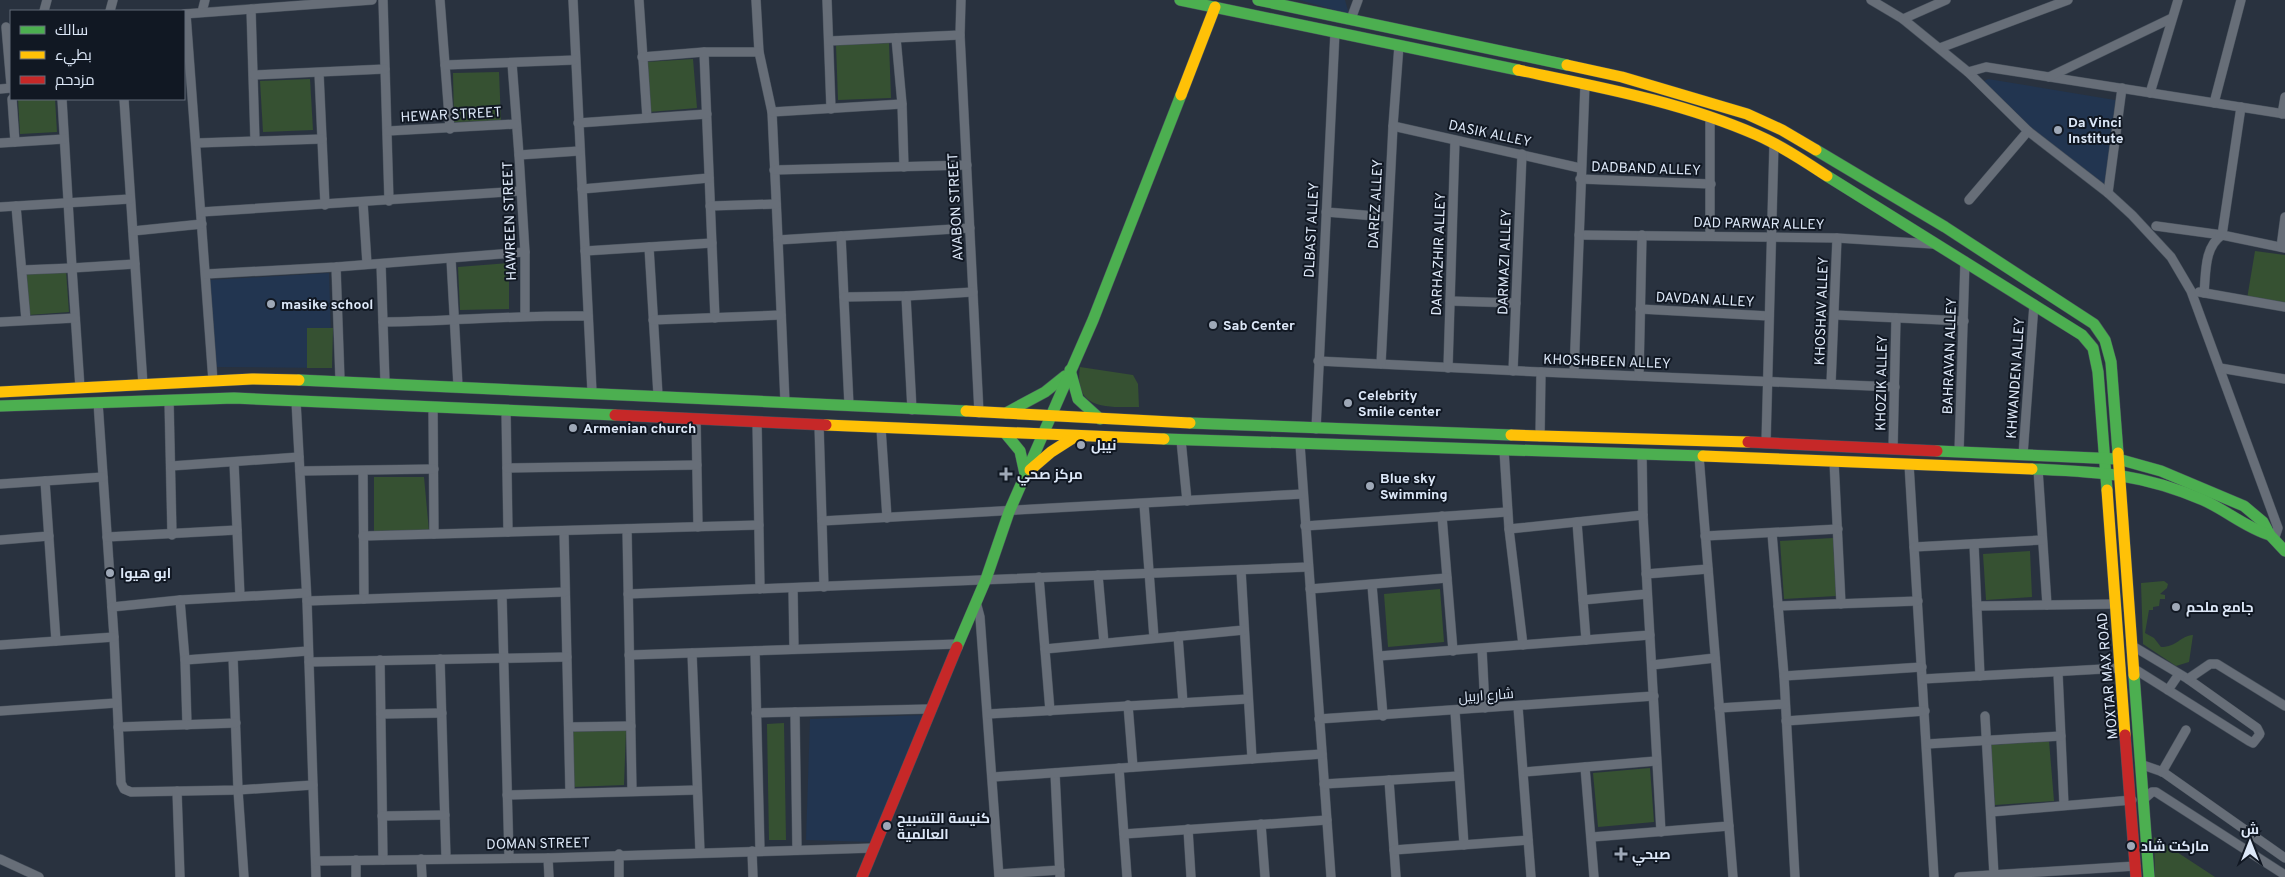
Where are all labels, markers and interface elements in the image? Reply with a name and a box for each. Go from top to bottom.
legend [10,10,185,100]
text: سالك [55,22,88,41]
text: بطيء [55,47,92,67]
text: مزدحم [55,72,95,91]
street label: HEWAR STREET [400,104,502,127]
place label: Da Vinci Institute [2068,115,2124,148]
street label: DASIK ALLEY [1447,117,1533,152]
marker: Da Vinci Institute [2052,124,2064,136]
street label: AVABON STREET [945,152,968,261]
street label: DAREZ ALLEY [1366,159,1387,249]
street label: DADBAND ALLEY [1591,159,1701,180]
street label: HAWREEN STREET [500,161,521,281]
street label: DLBAST ALLEY [1302,182,1323,278]
street label: DARHAZHIR ALLEY [1429,192,1450,316]
street label: DARMAZI ALLEY [1495,209,1516,315]
street label: DAD PARWAR ALLEY [1693,215,1825,234]
street label: KHOSHAV ALLEY [1812,256,1833,366]
street label: DAVDAN ALLEY [1655,289,1755,312]
place label: masike school [281,297,373,314]
street label: BAHRAVAN ALLEY [1940,297,1961,415]
marker: masike school [265,298,277,310]
street label: KHWANDEN ALLEY [2004,317,2029,439]
place label: Sab Center [1223,318,1295,335]
marker: Sab Center [1207,319,1219,331]
street label: KHOZIK ALLEY [1873,335,1892,431]
street label: KHOSHBEEN ALLEY [1543,352,1671,373]
place label: Celebrity Smile center [1358,388,1441,421]
marker: Celebrity Smile center [1342,397,1354,409]
place label: Armenian church [583,421,696,438]
marker: Armenian church [567,422,579,434]
place label: نيبل [1091,438,1116,455]
marker: نيبل [1075,439,1087,451]
marker: مركز صحي [999,467,1013,481]
place label: مركز صحي [1017,467,1083,486]
place label: Blue sky Swimming [1380,471,1448,504]
marker: Blue sky Swimming [1364,480,1376,492]
place label: ابو هيوا [120,566,171,583]
marker: ابو هيوا [104,567,116,579]
place label: جامع ملحم [2186,600,2254,617]
marker: جامع ملحم [2170,601,2182,613]
street label: MOXTAR MAX ROAD [2094,612,2123,740]
street label: شارع اربيل [1458,686,1514,707]
place label: كنيسة التسبيح العالمية [897,811,990,844]
north arrow [2225,817,2275,867]
marker: كنيسة التسبيح العالمية [881,820,893,832]
text: ش [2241,821,2259,839]
street label: DOMAN STREET [486,835,590,854]
place label: ماركت شاد [2141,838,2209,856]
marker: ماركت شاد [2125,840,2137,852]
marker: صبحي [1614,847,1628,861]
place label: صبحي [1632,847,1670,866]

